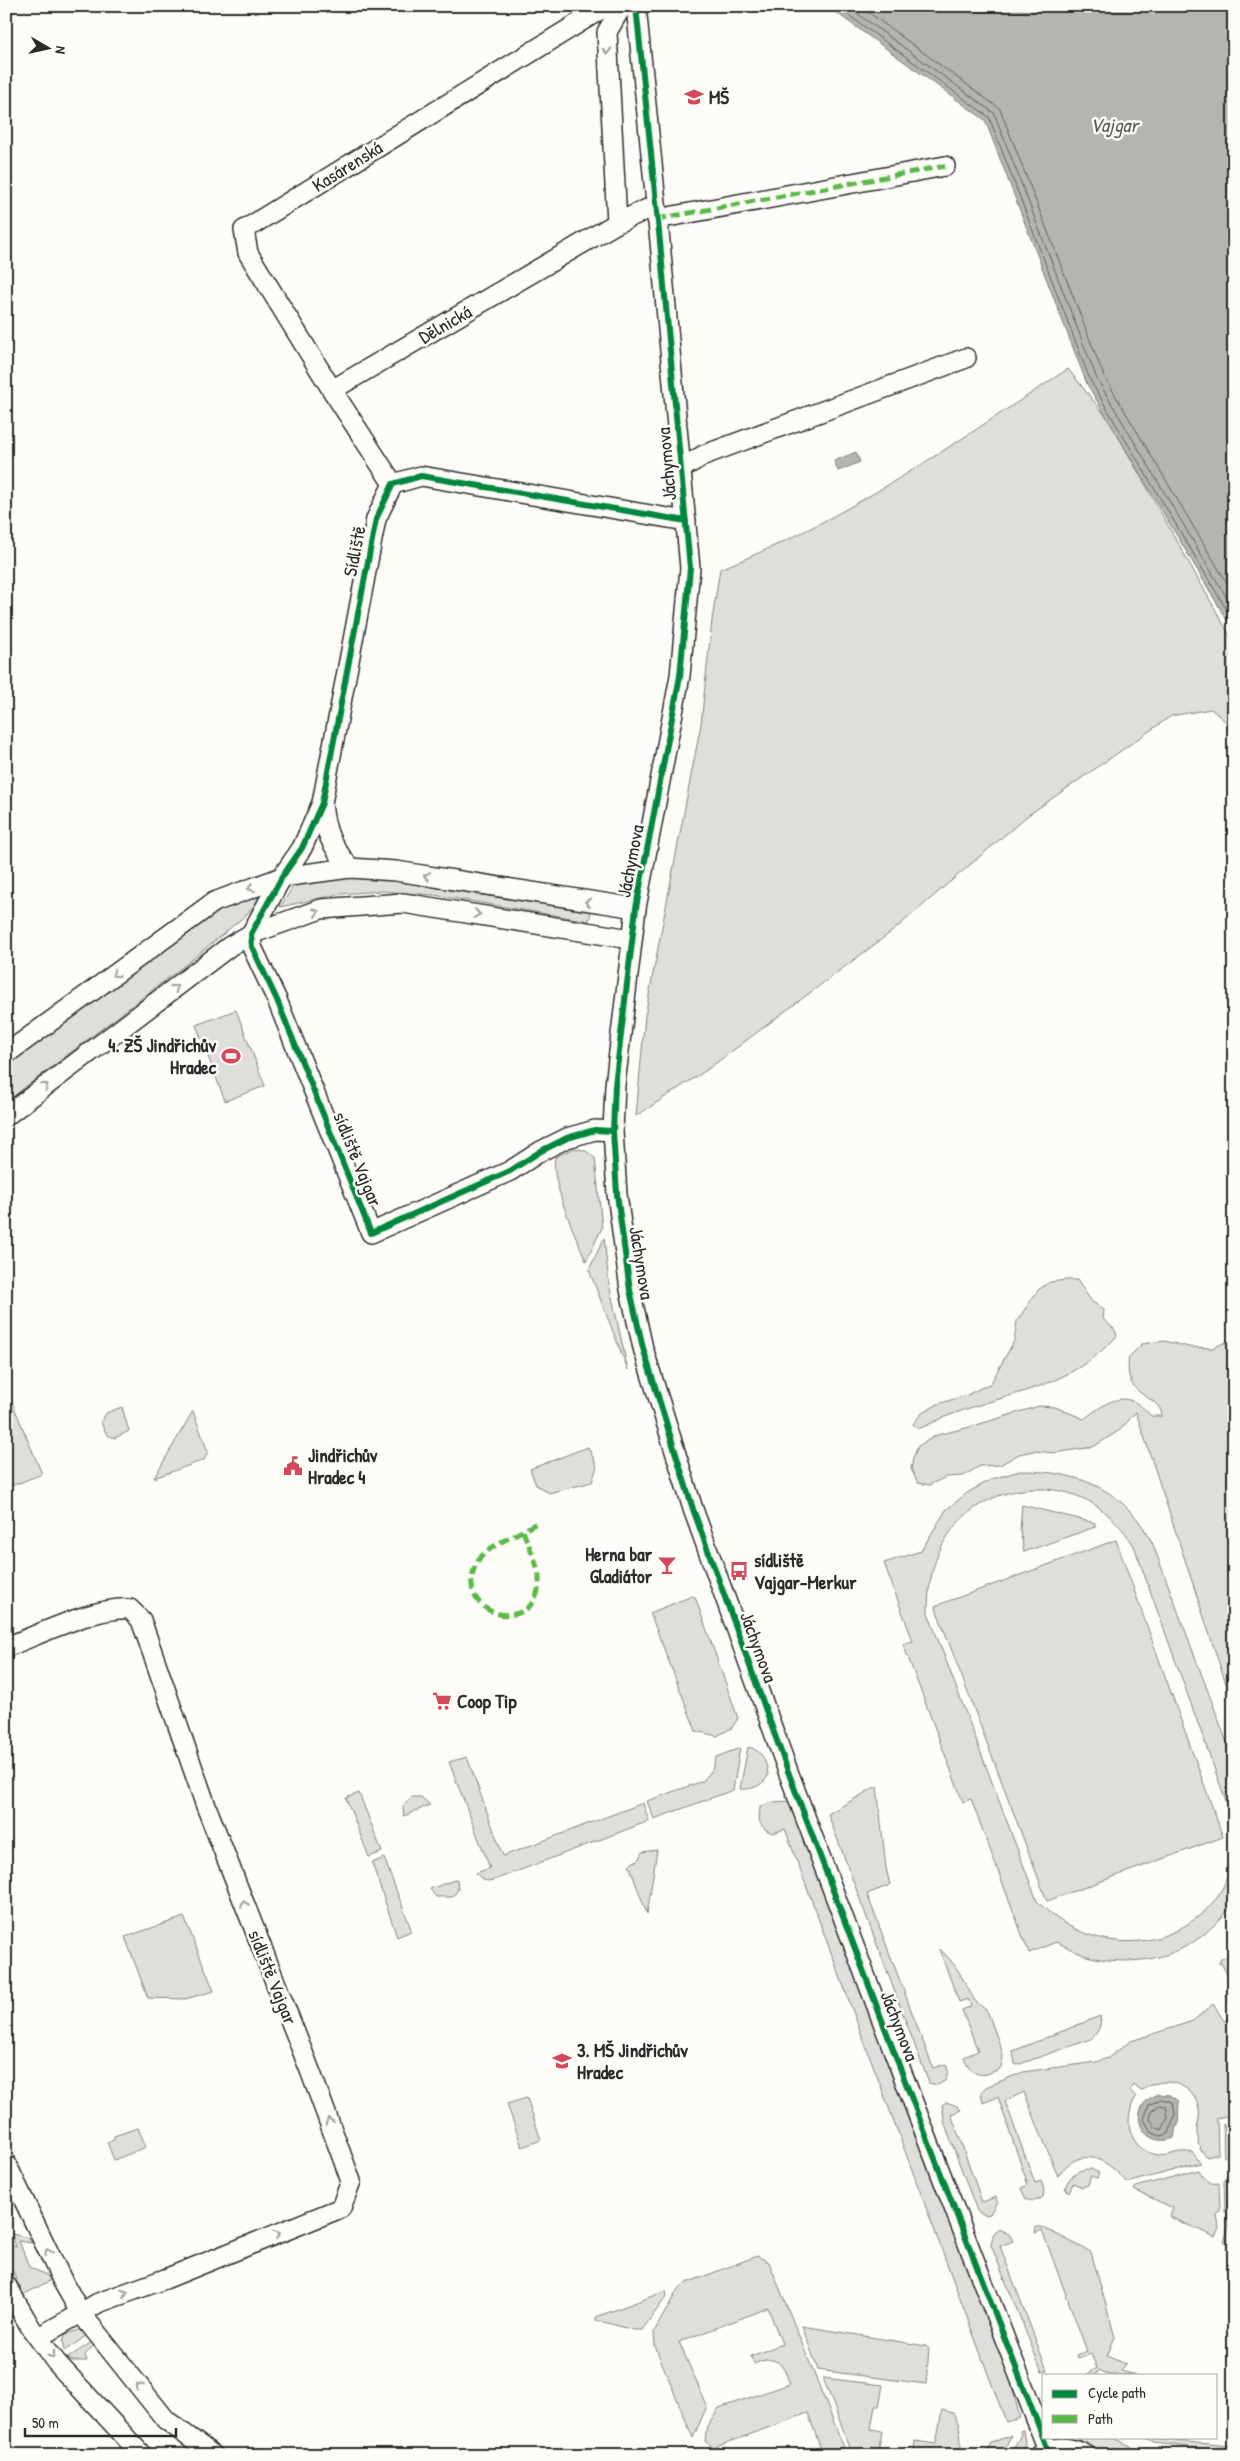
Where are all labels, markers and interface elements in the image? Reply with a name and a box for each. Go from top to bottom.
north arrow [22,22,72,72]
text: N [51,45,71,56]
one-way arrow [602,47,613,55]
place label: MŠ [709,84,729,110]
school or university icon: MŠ [683,86,705,108]
water label: Vajgar [1090,111,1140,139]
street label: Kasárenská [307,134,388,198]
street label: Dělnická [414,298,477,350]
street label: Jáchymova [650,426,682,502]
street label: Sídliště [336,523,372,579]
street label: Jáchymova [610,822,650,900]
one-way arrow [423,872,432,882]
one-way arrow [248,882,256,892]
one-way arrow [583,897,592,907]
one-way arrow [311,907,320,917]
one-way arrow [473,908,481,918]
one-way arrow [111,968,121,977]
one-way arrow [169,985,179,994]
place label: 4. ZŠ Jindřichův Hradec [108,1032,217,1080]
sports icon: 4. ZŠ Jindřichův Hradec [220,1045,242,1067]
one-way arrow [39,1083,49,1092]
street label: sídliště Vajgar [327,1108,389,1211]
street label: Jáchymova [623,1225,661,1302]
place label: Jindřichův Hradec 4 [308,1442,378,1490]
public building icon: Jindřichův Hradec 4 [282,1455,304,1477]
place label: Herna bar Gladiátor [585,1541,653,1589]
place label: sídliště Vajgar-Merkur [754,1547,857,1596]
bar icon: Herna bar Gladiátor [656,1554,678,1576]
bus stop icon: sídliště Vajgar-Merkur [728,1560,750,1582]
street label: Jáchymova [734,1608,784,1686]
place label: Coop Tip [457,1688,517,1715]
supermarket icon: Coop Tip [431,1690,453,1712]
one-way arrow [240,1900,251,1909]
street label: sídliště Vajgar [242,1926,304,2029]
street label: Jáchymova [875,1987,926,2065]
place label: 3. MŠ Jindřichův Hradec [577,2037,688,2085]
school or university icon: 3. MŠ Jindřichův Hradec [551,2050,573,2072]
one-way arrow [325,2117,335,2126]
one-way arrow [272,2229,280,2239]
one-way arrow [44,2248,54,2257]
one-way arrow [121,2289,129,2299]
one-way arrow [46,2349,55,2359]
legend [1042,2374,1218,2438]
text: Cycle path [1088,2382,1146,2403]
one-way arrow [137,2383,145,2392]
scale bar [25,2406,176,2438]
text: Path [1088,2408,1113,2429]
text: 50 m [32,2412,59,2433]

